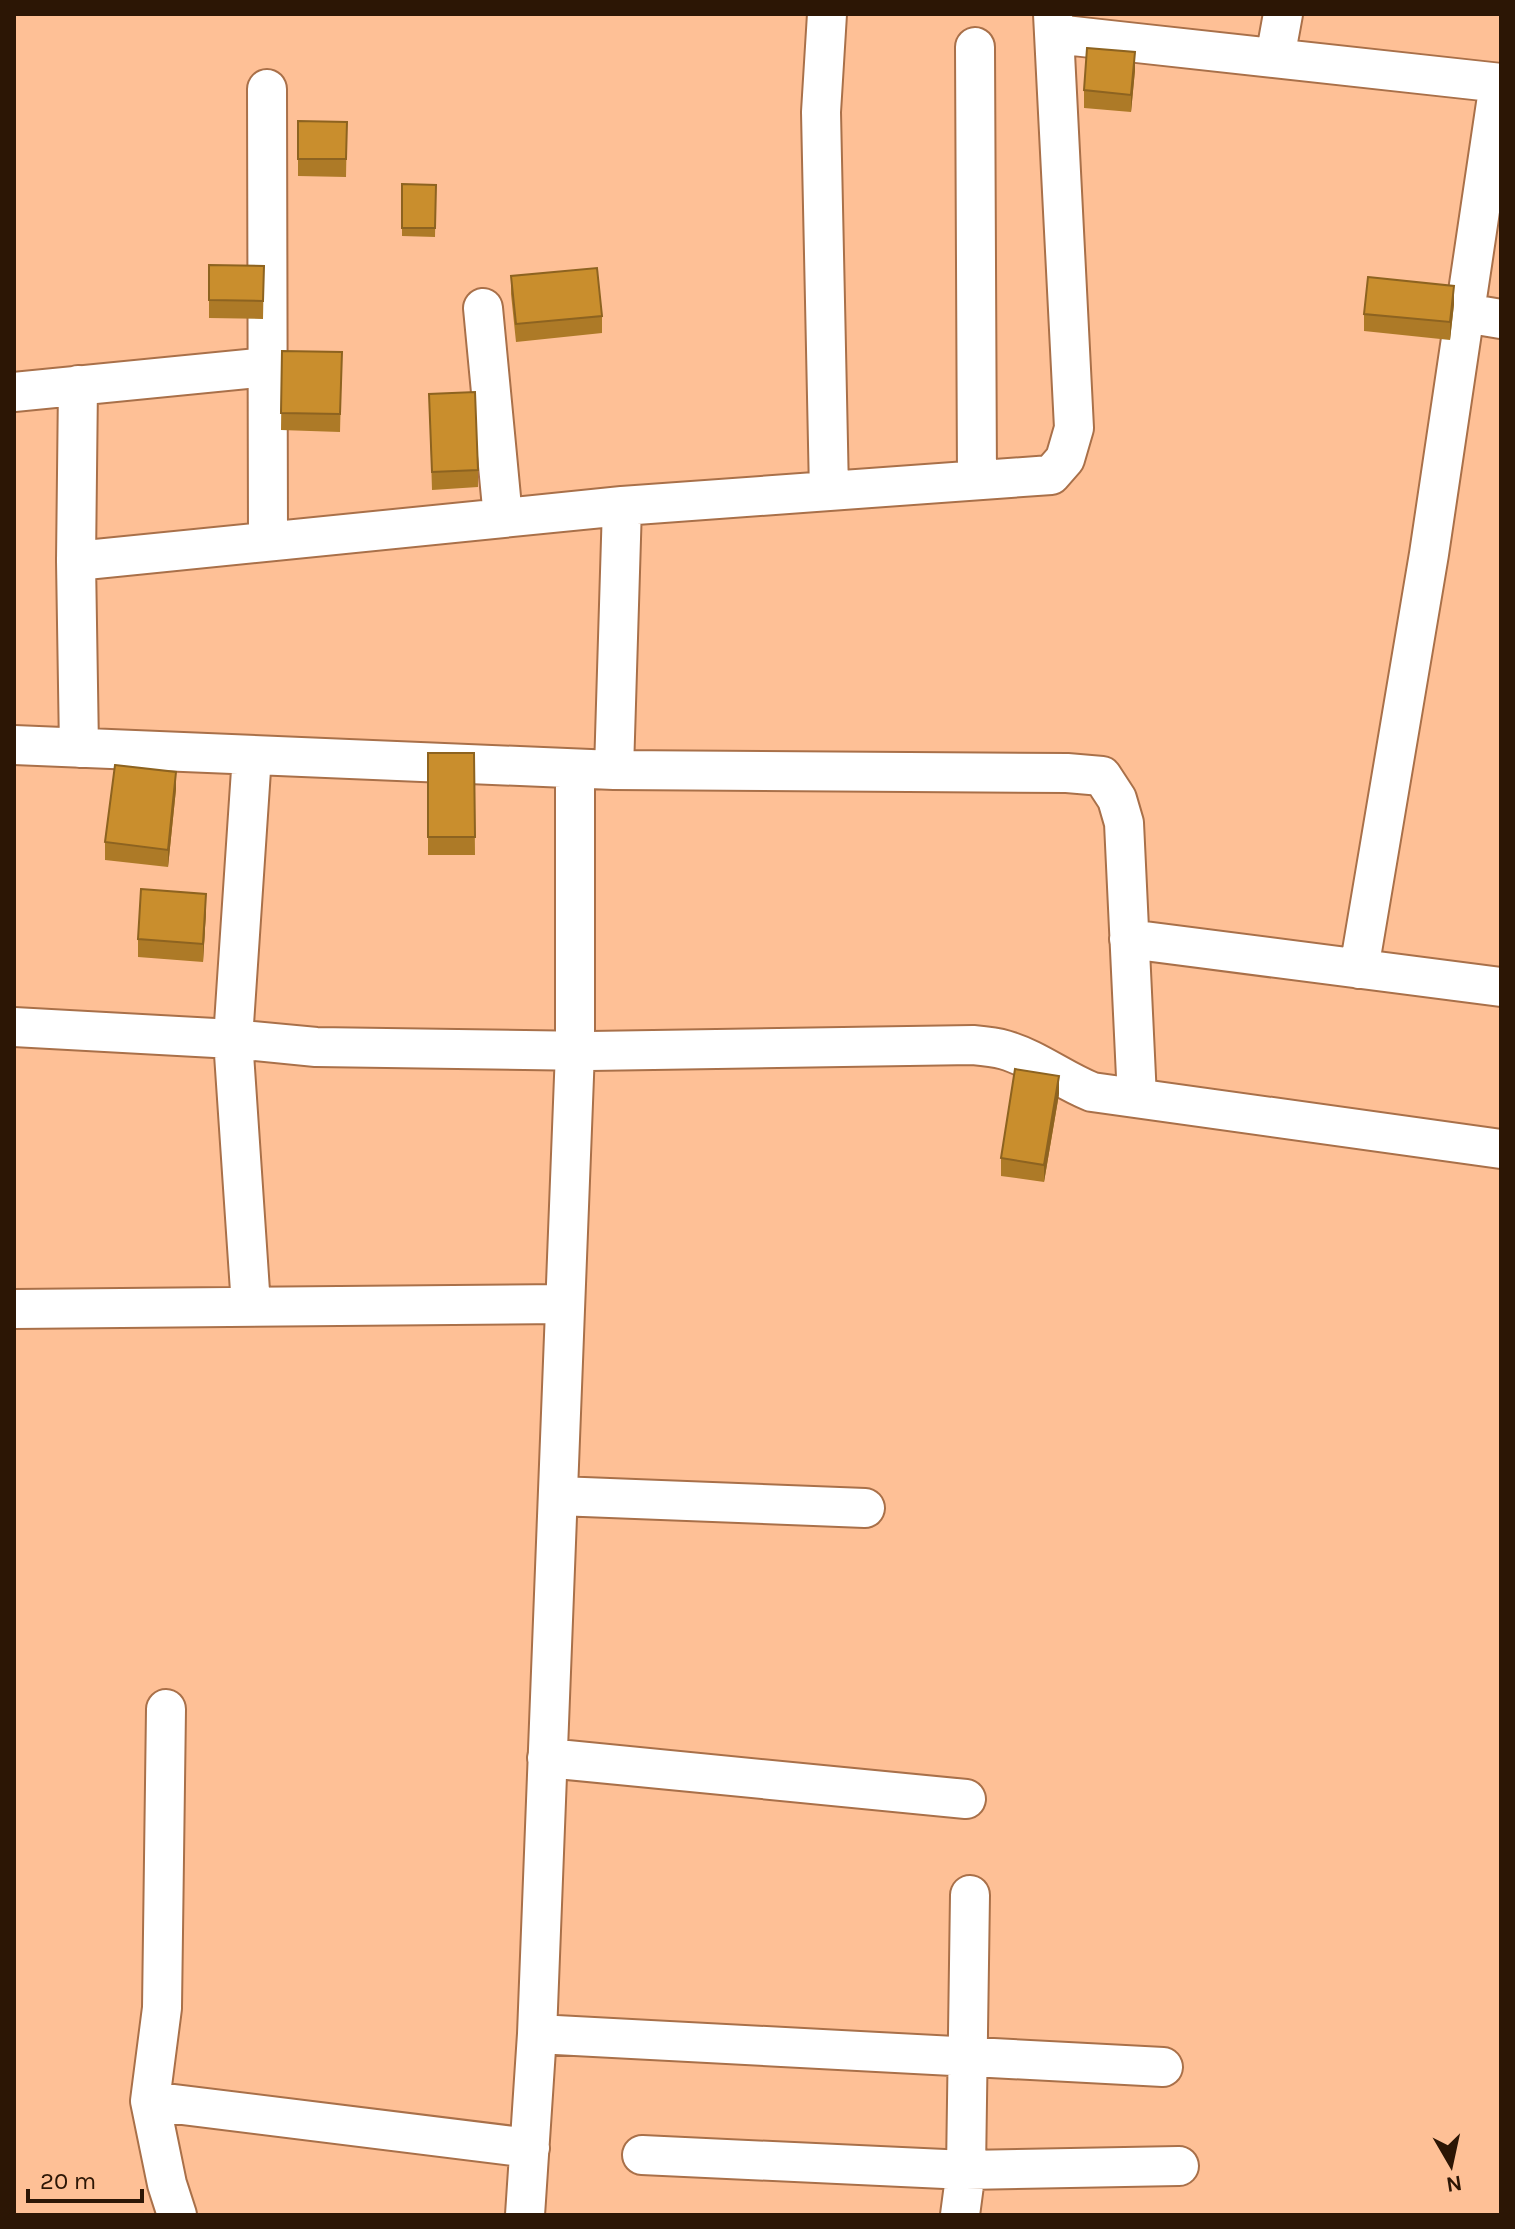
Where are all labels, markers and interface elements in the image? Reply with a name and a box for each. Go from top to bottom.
north arrow [1411,2125,1491,2205]
scale bar [28,2153,142,2203]
text: 20 m [40,2167,96,2195]
text: N [1444,2170,1464,2198]

